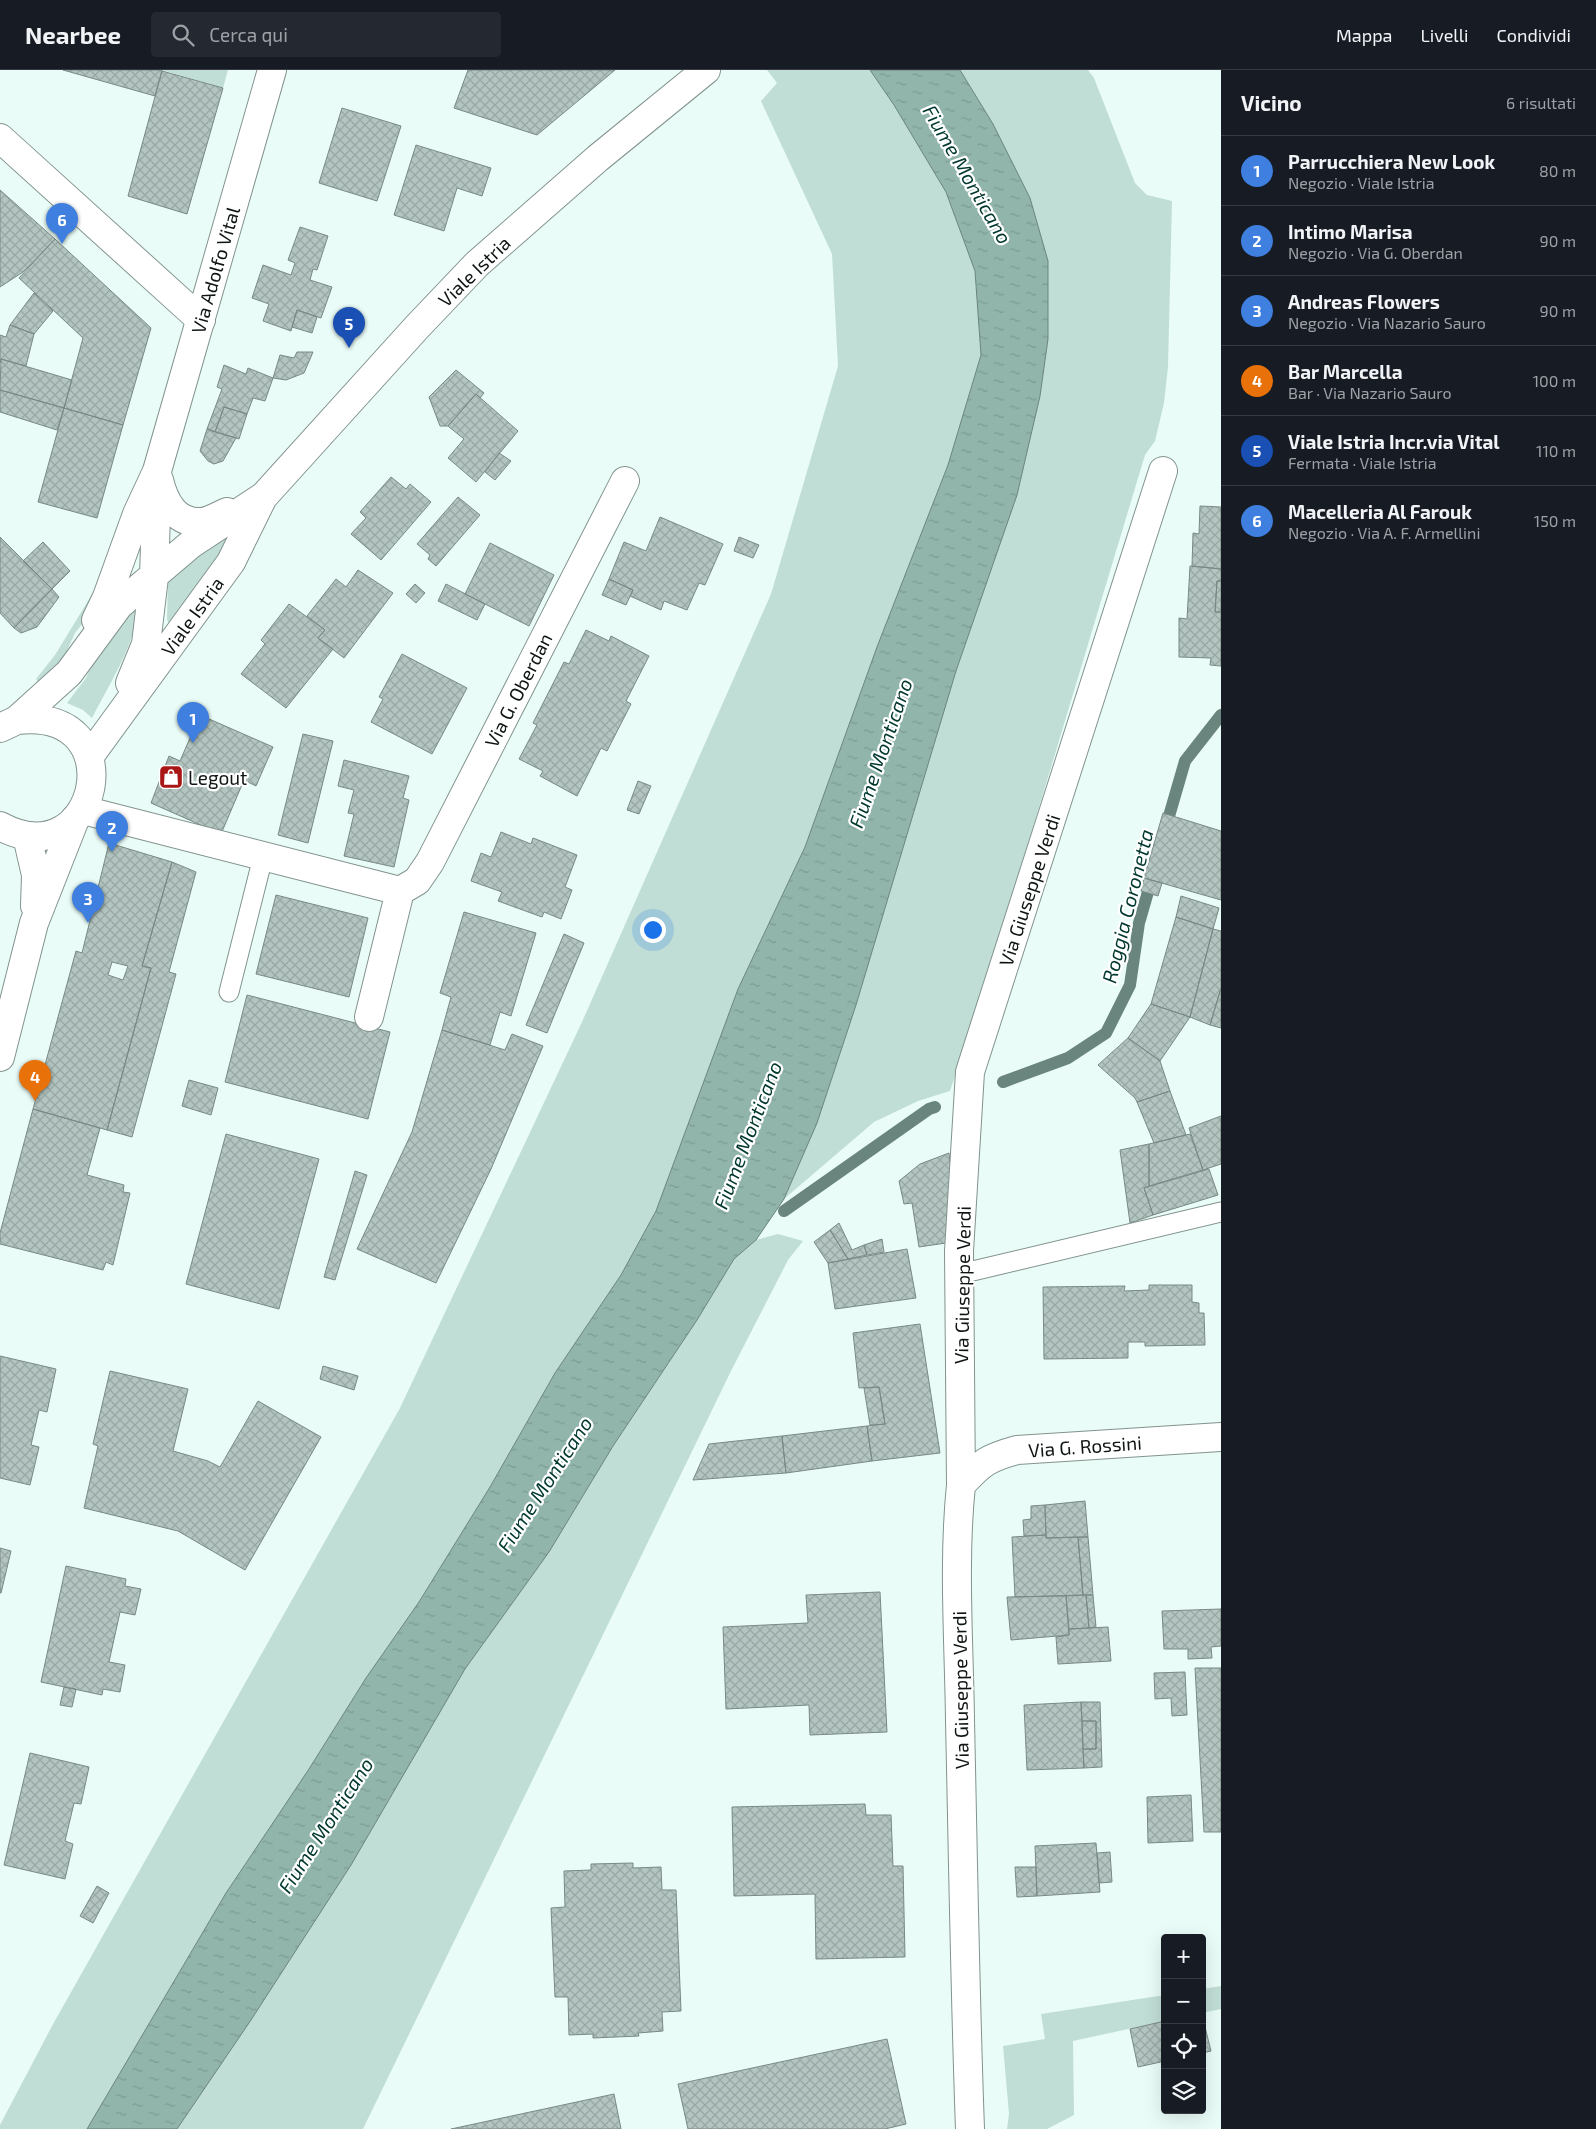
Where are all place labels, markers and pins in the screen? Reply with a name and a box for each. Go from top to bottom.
pin: 6 [46,203,78,244]
pin: 5 [333,307,365,348]
pin: 1 [177,702,209,743]
shop icon: Legout [158,764,184,790]
place label: Legout [188,766,247,789]
pin: 2 [96,811,128,852]
pin: 3 [72,882,104,923]
pin: 4 [19,1060,51,1101]

